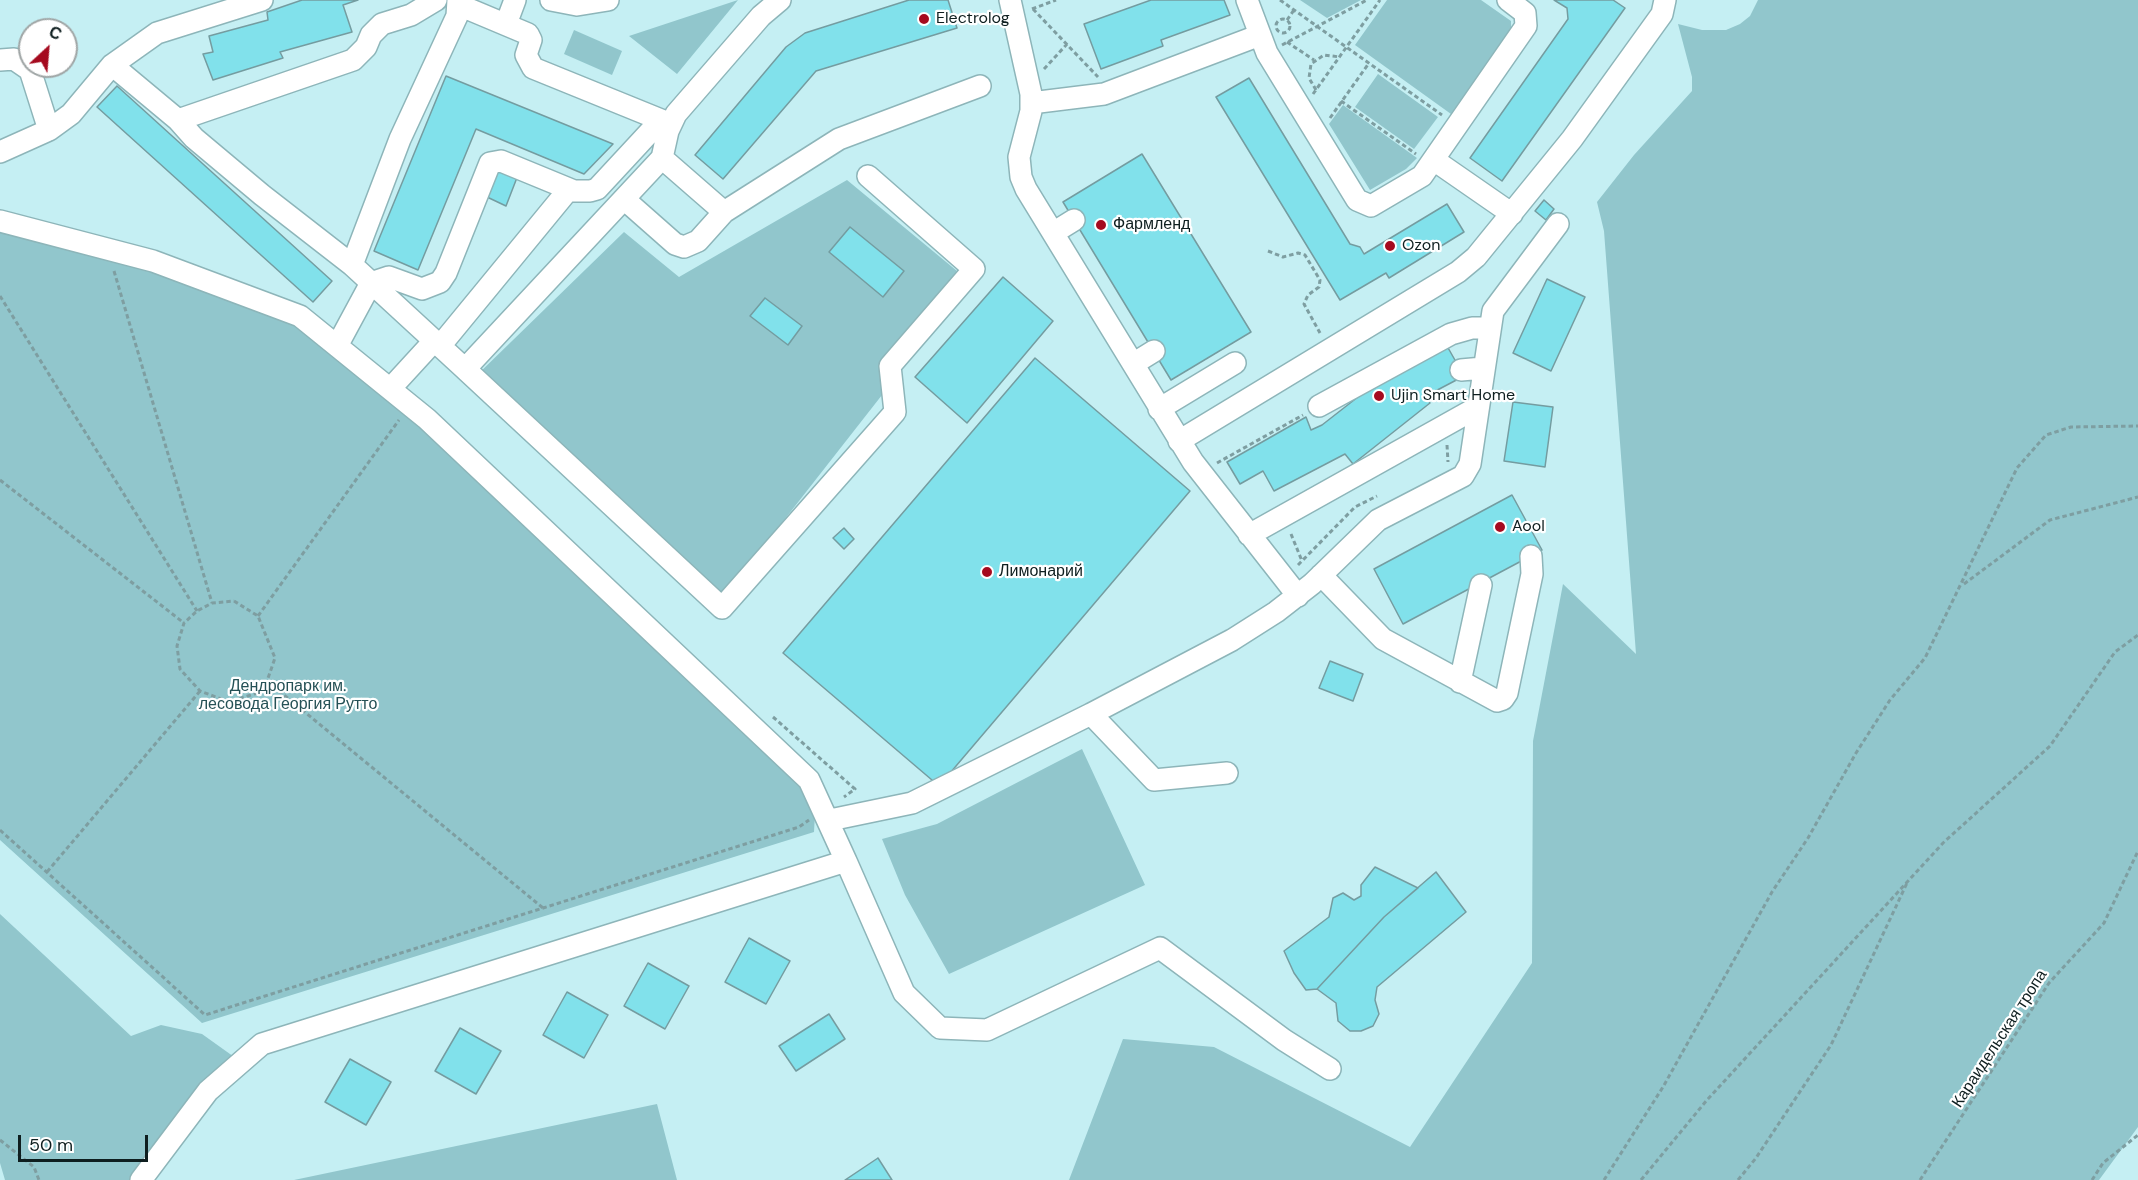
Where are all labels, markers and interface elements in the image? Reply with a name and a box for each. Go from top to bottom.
place label: Electrolog [936,9,1010,29]
marker: Electrolog [917,12,931,26]
north arrow [18,18,78,78]
text: С [45,21,65,45]
place label: Фармленд [1113,215,1190,235]
marker: Фармленд [1094,218,1108,232]
place label: Ozon [1402,236,1440,256]
marker: Ozon [1383,239,1397,253]
place label: Ujin Smart Home [1391,386,1515,406]
marker: Ujin Smart Home [1372,389,1386,403]
place label: Aool [1512,517,1545,537]
marker: Aool [1493,520,1507,534]
place label: Лимонарий [999,562,1083,582]
marker: Лимонарий [980,565,994,579]
park label: Дендропарк им. лесовода Георгия Рутто [199,677,377,715]
street label: Караидельская тропа [1948,967,2052,1111]
scale bar [21,1123,152,1161]
text: 50 m [29,1133,73,1157]

